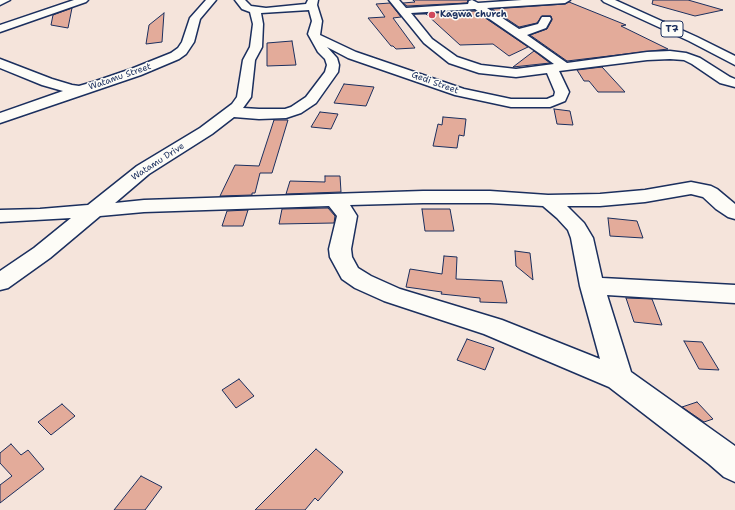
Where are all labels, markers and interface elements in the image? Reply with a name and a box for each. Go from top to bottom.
marker: Kagwa church [427,10,437,20]
place label: Kagwa church [440,10,507,20]
road number: T7 [661,21,683,37]
street label: Watamu Street [87,61,153,93]
street label: Gedi Street [410,69,460,97]
street label: Watamu Drive [129,141,187,183]

